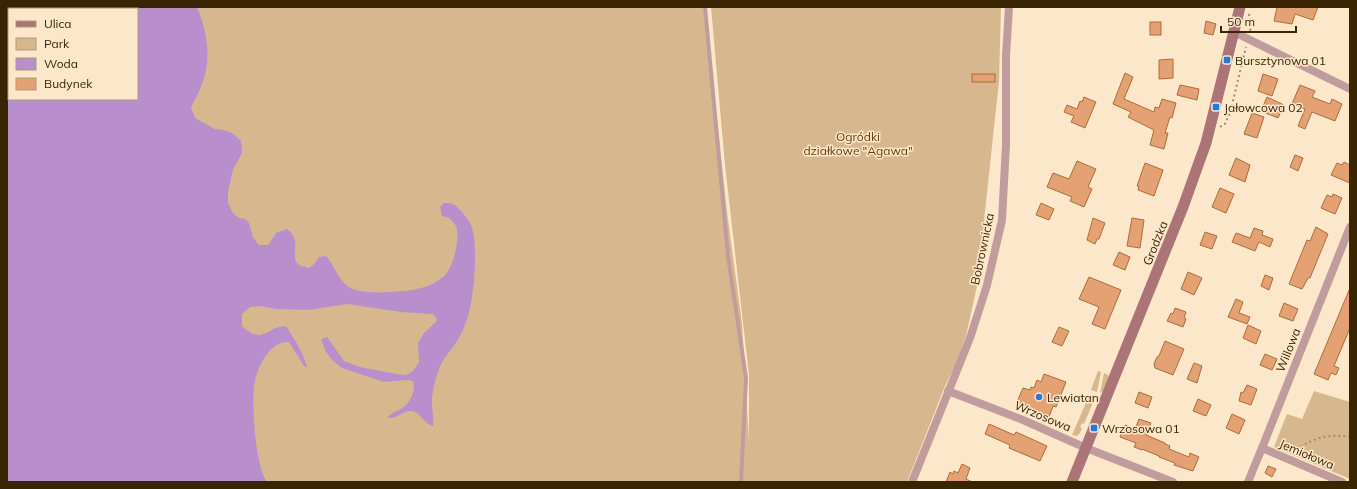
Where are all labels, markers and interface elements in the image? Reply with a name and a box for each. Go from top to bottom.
legend [8,8,138,100]
scale bar [1221,8,1296,34]
text: 50 m [1227,14,1255,29]
text: Ulica [44,16,72,31]
text: Park [44,36,70,51]
place label: Bursztynowa 01 [1235,53,1326,68]
marker: Bursztynowa 01 [1222,55,1232,65]
text: Woda [44,56,78,71]
text: Budynek [44,76,93,91]
place label: Jałowcowa 02 [1224,100,1303,115]
marker: Jałowcowa 02 [1211,102,1221,112]
park label: Ogródki działkowe "Agawa" [803,129,913,158]
street label: Bobrownicka [967,212,997,286]
street label: Grodzka [1139,219,1171,267]
street label: Willowa [1272,326,1304,374]
place label: Lewiatan [1047,390,1099,405]
marker: Lewiatan [1034,392,1044,402]
street label: Wrzosowa [1012,397,1074,435]
place label: Wrzosowa 01 [1102,421,1180,436]
marker: Wrzosowa 01 [1089,423,1099,433]
street label: Jemiołowa [1277,436,1337,472]

